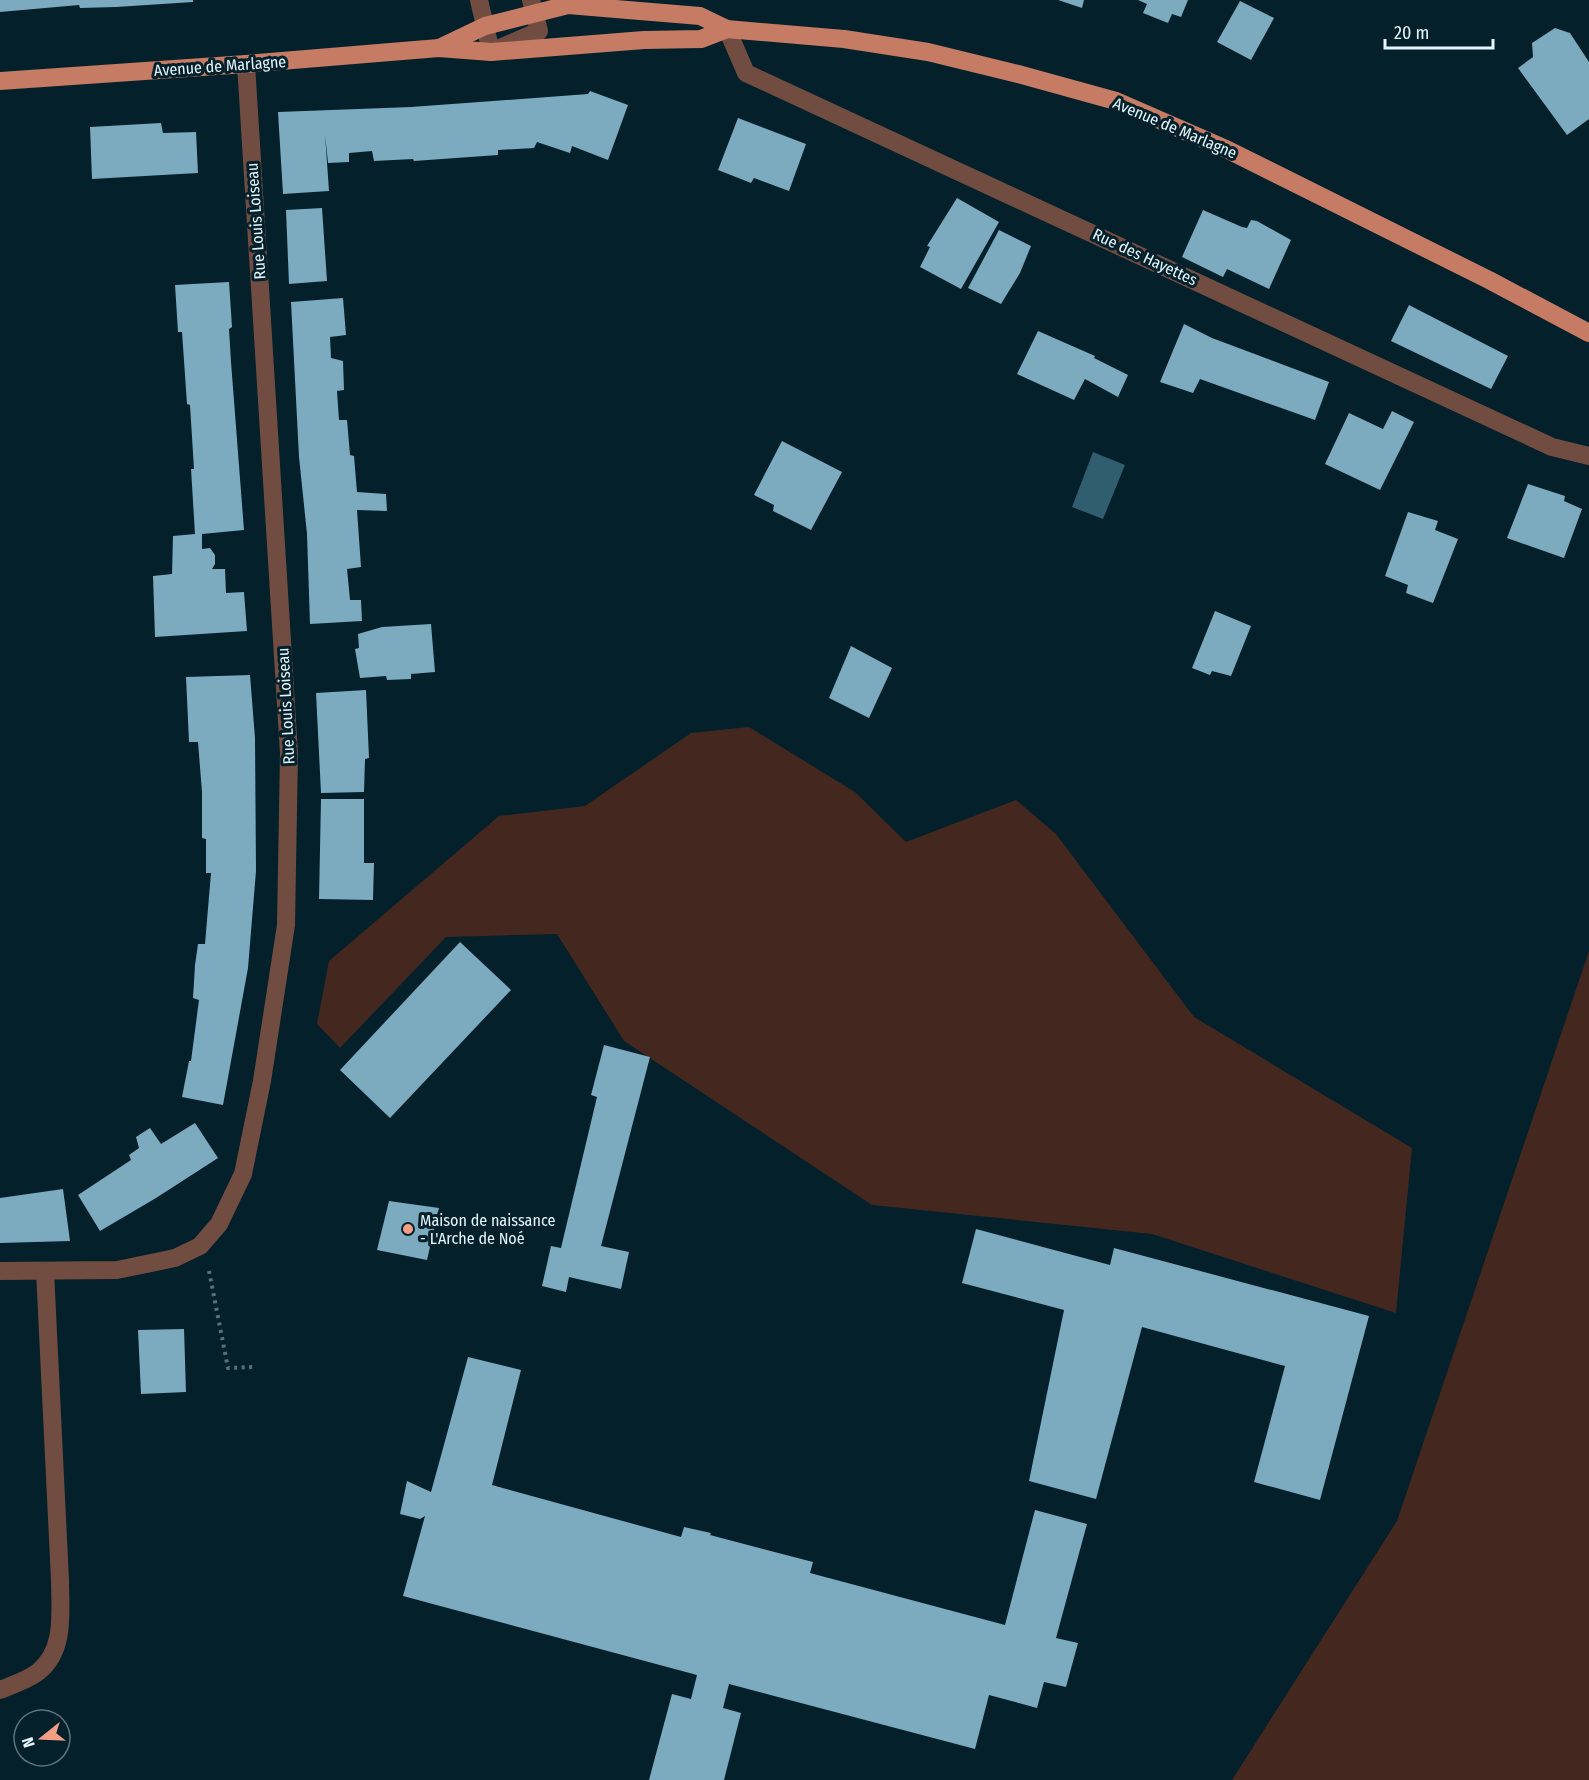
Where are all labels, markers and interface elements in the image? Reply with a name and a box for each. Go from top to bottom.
scale bar [1385,12,1493,50]
text: 20 m [1394,22,1429,44]
street label: Avenue de Marlagne [153,52,287,80]
street label: Avenue de Marlagne [1110,93,1240,163]
street label: Rue Louis Loiseau [242,162,270,280]
street label: Rue des Hayettes [1090,224,1200,290]
street label: Rue Louis Loiseau [273,647,299,765]
place label: Maison de naissance - L'Arche de Noé [420,1211,555,1248]
marker: Maison de naissance - L'Arche de Noé [401,1222,415,1236]
north arrow [12,1708,72,1768]
text: N [18,1735,39,1750]

